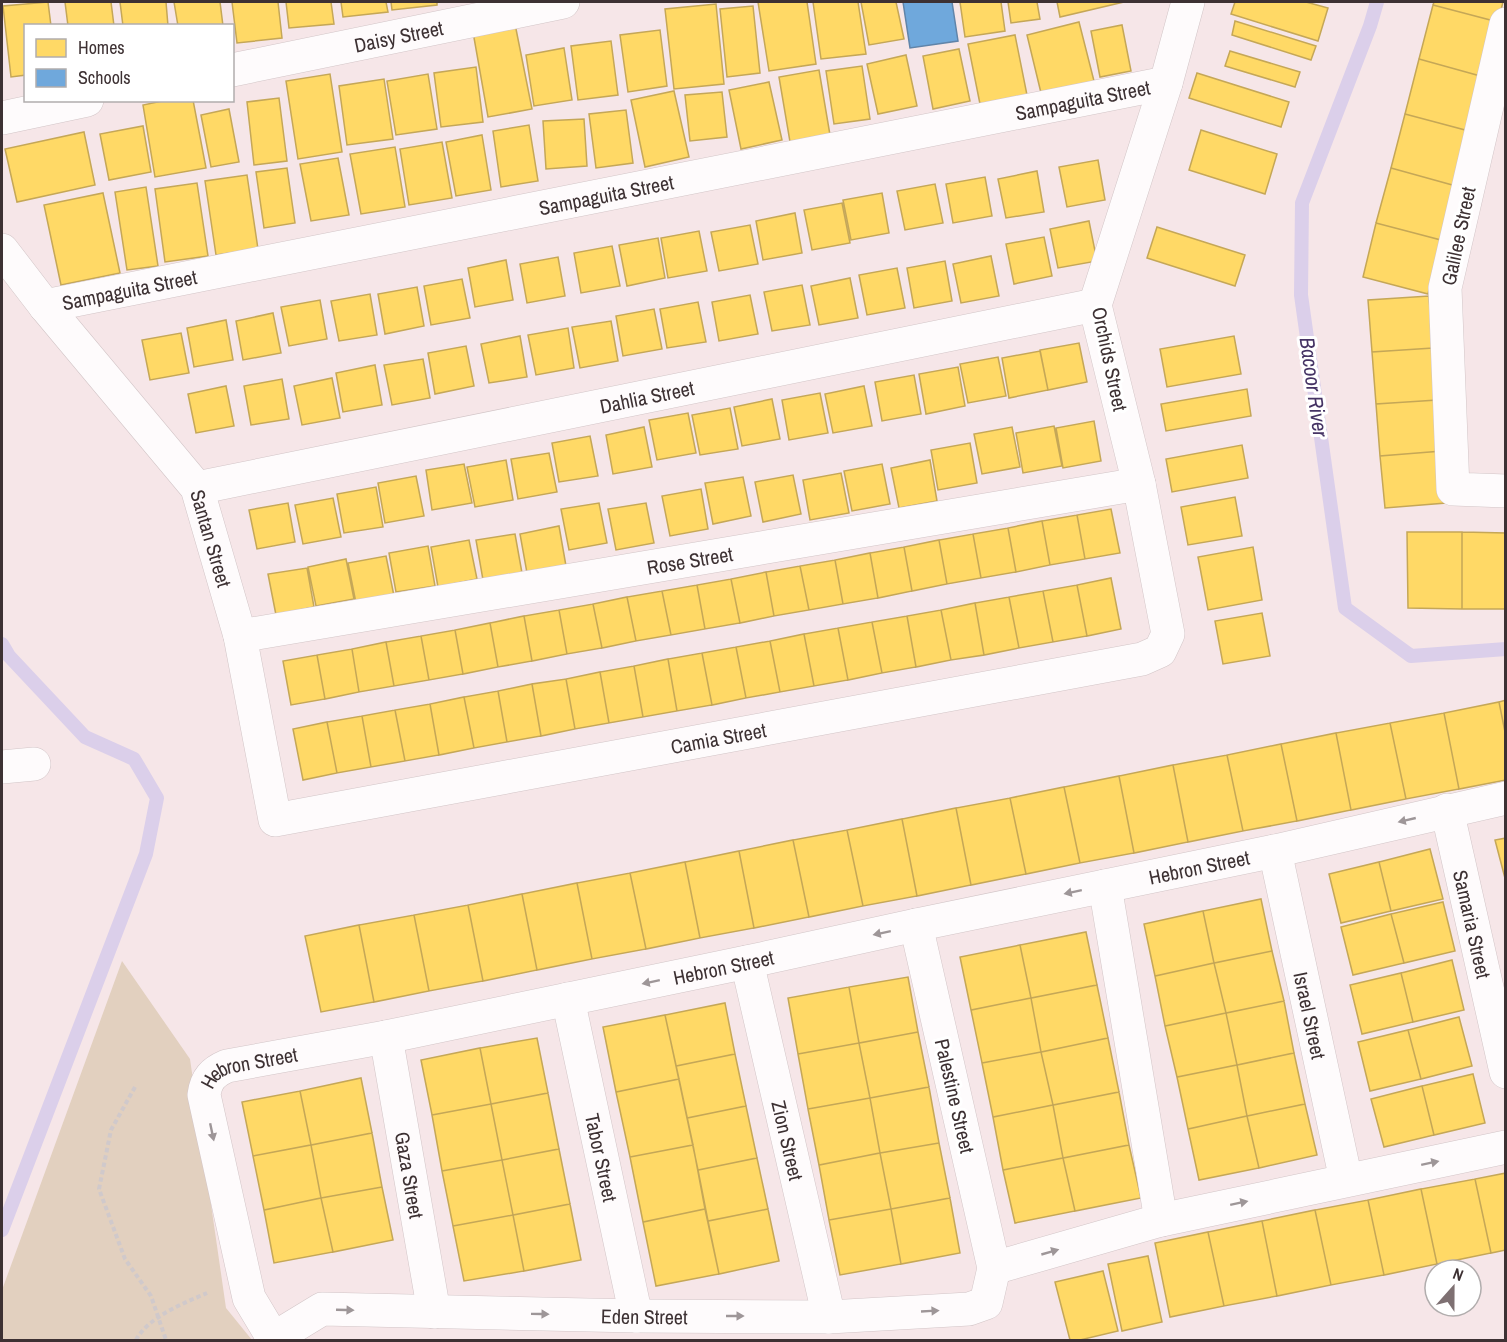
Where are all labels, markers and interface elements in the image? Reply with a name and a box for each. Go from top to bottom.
street label: Daisy Street [352,13,446,58]
legend [24,24,234,102]
text: Homes [78,35,125,60]
text: Schools [78,65,131,90]
street label: Sampaguita Street [1013,73,1153,126]
street label: Sampaguita Street [536,168,676,221]
street label: Galilee Street [1434,184,1482,288]
street label: Sampaguita Street [60,263,200,316]
street label: Orchids Street [1086,304,1134,414]
water label: Bacoor River [1293,335,1336,440]
street label: Dahlia Street [597,373,697,419]
street label: Santan Street [185,486,239,591]
street label: Rose Street [645,539,735,581]
street label: Camia Street [668,716,769,760]
one-way arrow [1398,815,1417,825]
street label: Hebron Street [1146,843,1252,890]
street label: Samaria Street [1447,867,1498,981]
one-way arrow [1064,888,1082,898]
one-way arrow [873,928,892,938]
street label: Hebron Street [671,943,777,991]
street label: Israel Street [1288,969,1333,1062]
one-way arrow [641,978,660,987]
street label: Palestine Street [929,1036,981,1156]
street label: Hebron Street [193,1040,300,1093]
street label: Zion Street [766,1098,811,1183]
street label: Tabor Street [579,1111,625,1205]
one-way arrow [208,1123,218,1141]
street label: Gaza Street [389,1129,431,1221]
one-way arrow [1421,1158,1440,1167]
one-way arrow [1230,1198,1249,1207]
one-way arrow [1042,1247,1060,1256]
north arrow [1423,1258,1483,1318]
text: N [1450,1262,1467,1286]
street label: Eden Street [601,1302,688,1330]
one-way arrow [336,1305,355,1314]
one-way arrow [920,1306,939,1315]
one-way arrow [531,1309,550,1319]
one-way arrow [726,1311,745,1321]

